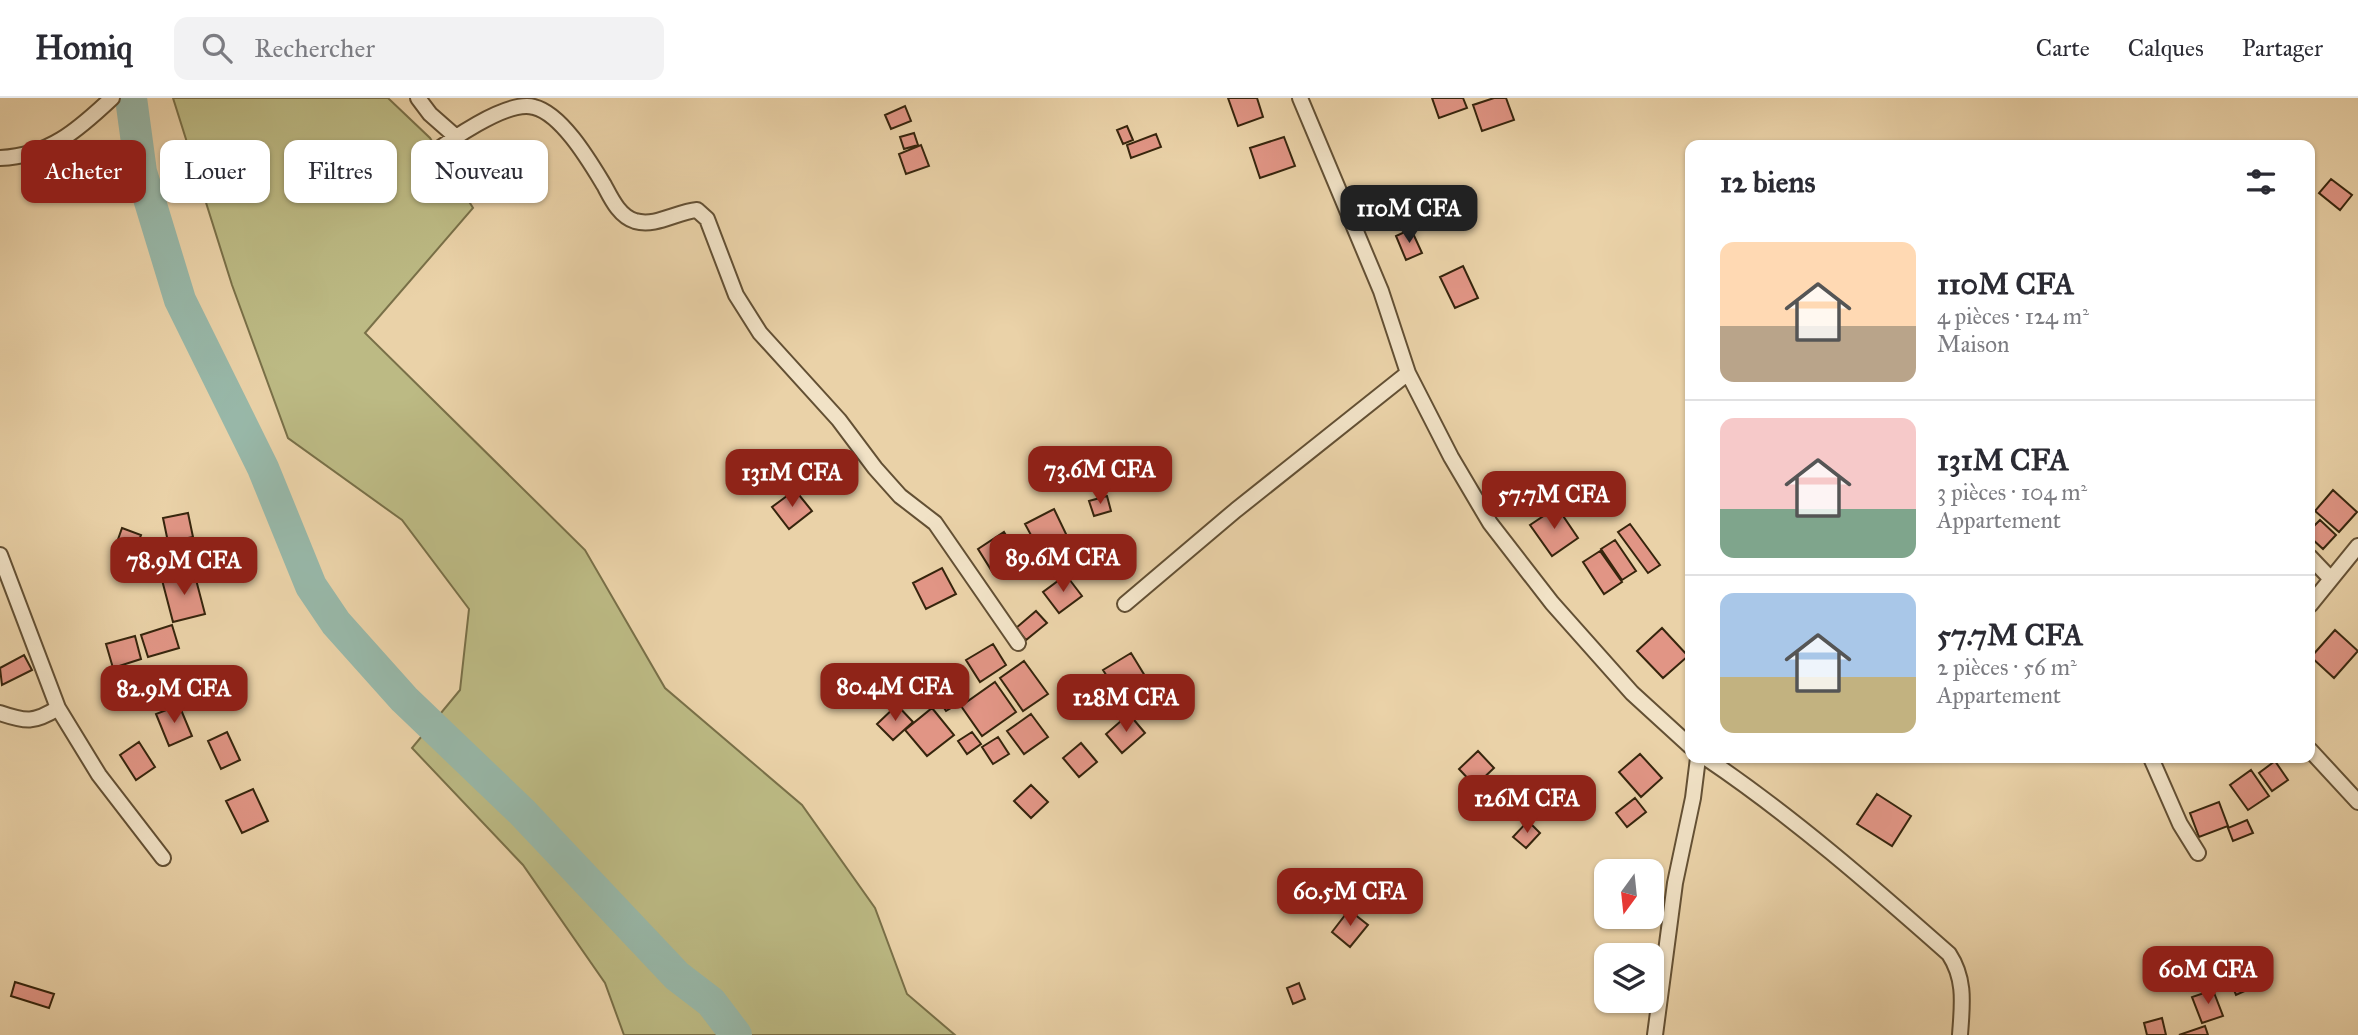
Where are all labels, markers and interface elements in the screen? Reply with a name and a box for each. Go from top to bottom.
search box [174,17,664,80]
text: Homiq [35,28,132,68]
icon: search [198,29,236,67]
text: Rechercher [254,32,375,64]
text: Carte [2036,33,2090,63]
text: Calques [2128,33,2204,63]
text: Partager [2242,33,2323,63]
chip: Acheter [21,140,146,203]
chip: Louer [160,140,270,203]
chip: Filtres [284,140,397,203]
chip: Nouveau [411,140,548,203]
icon: filters [2242,163,2280,201]
text: 12 biens [1720,164,1815,200]
pin: 110M CFA [1337,186,1481,245]
text: 110M CFA [1356,194,1462,222]
text: 110M CFA [1937,266,2074,302]
icon: home [1776,270,1860,354]
text: 4 pièces · 124 m² [1937,302,2089,330]
text: Maison [1937,330,2009,358]
text: 131M CFA [1937,442,2069,478]
pin: 73.6M CFA [1020,446,1180,506]
icon: home [1776,446,1860,530]
pin: 131M CFA [720,450,864,509]
text: 73.6M CFA [1044,455,1156,483]
text: 131M CFA [741,458,843,486]
pin: 57.7M CFA [1474,472,1634,531]
text: 3 pièces · 104 m² [1937,478,2087,506]
text: 57.7M CFA [1498,480,1610,508]
text: Appartement [1937,506,2061,534]
pin: 89.6M CFA [983,534,1143,594]
pin: 78.9M CFA [104,538,264,597]
text: 89.6M CFA [1006,543,1120,571]
text: 78.9M CFA [126,546,242,574]
text: 57.7M CFA [1937,617,2083,653]
icon: home [1776,621,1860,705]
text: 2 pièces · 56 m² [1937,653,2077,681]
pin: 80.4M CFA [815,664,975,723]
pin: 82.9M CFA [94,666,254,725]
text: 80.4M CFA [836,672,954,700]
text: 82.9M CFA [117,674,231,702]
pin: 128M CFA [1054,674,1198,734]
text: Appartement [1937,681,2061,709]
text: 128M CFA [1073,683,1179,711]
pin: 126M CFA [1455,776,1599,835]
text: 126M CFA [1474,784,1580,812]
north arrow [1594,859,1664,929]
map controls [1594,859,1664,1013]
pin: 60.5M CFA [1270,868,1430,928]
text: 60.5M CFA [1293,877,1407,905]
button: layers [1594,943,1664,1013]
pin: 60M CFA [2143,946,2273,1006]
text: 60M CFA [2159,955,2257,983]

